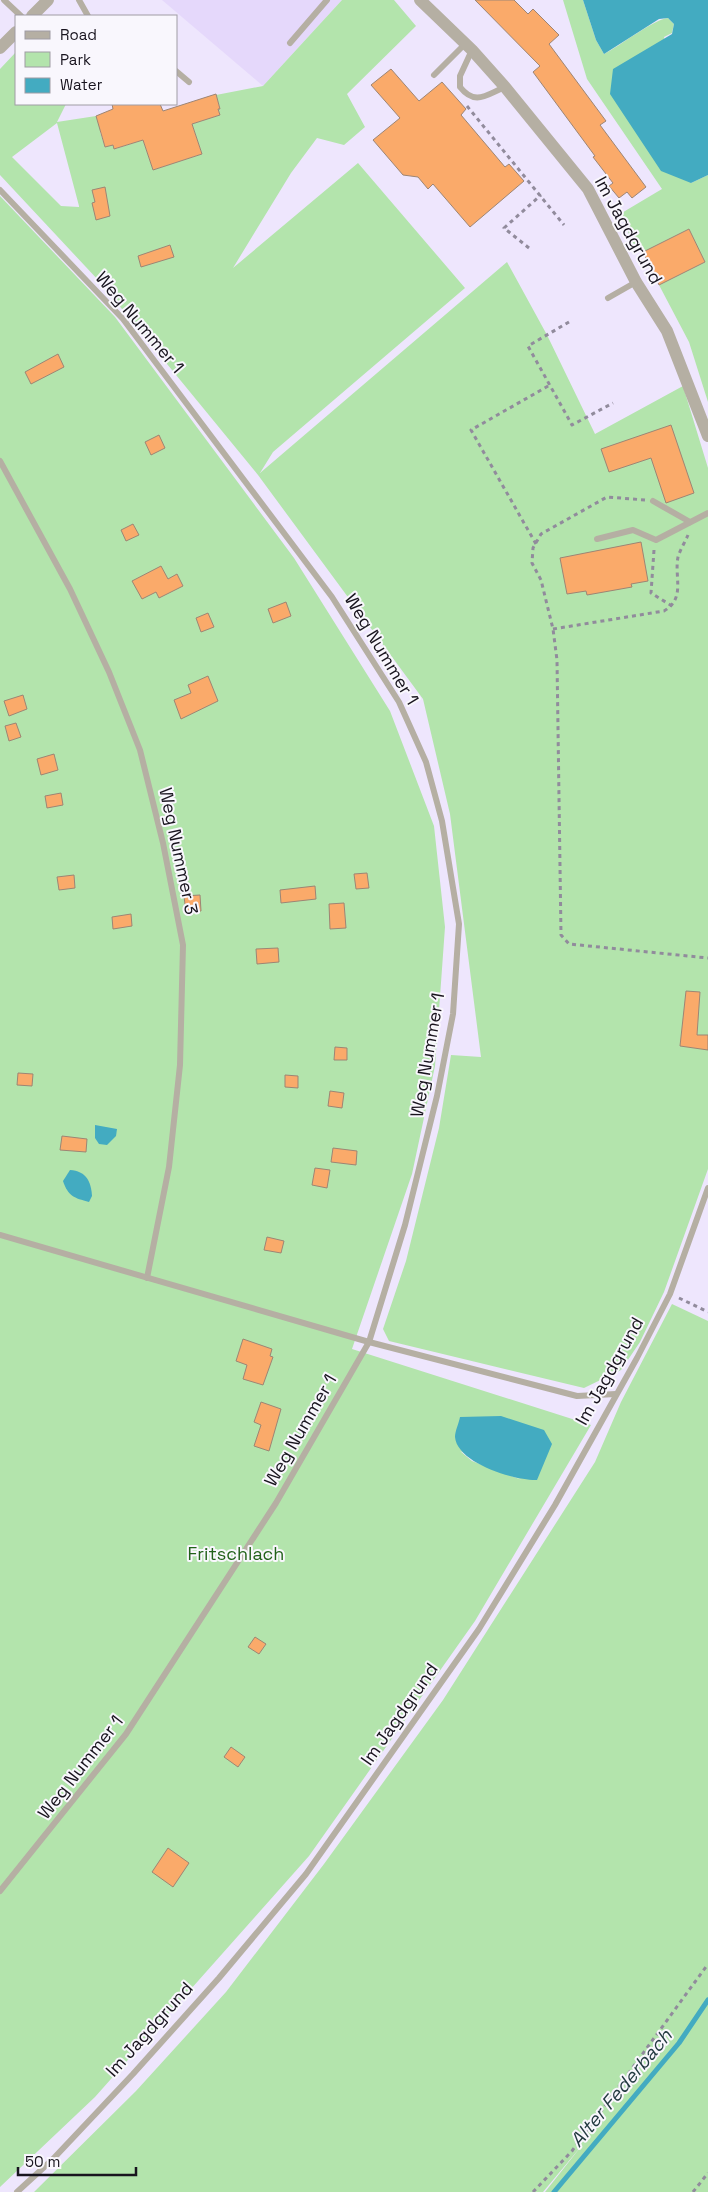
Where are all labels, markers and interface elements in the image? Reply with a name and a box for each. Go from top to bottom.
legend [15,15,178,105]
text: Road [60,25,97,44]
text: Park [60,50,91,69]
text: Water [60,75,103,94]
street label: Im Jagdgrund [590,172,668,288]
street label: Weg Nummer 1 [91,266,189,378]
street label: Weg Nummer 1 [340,589,424,709]
street label: Weg Nummer 3 [154,785,204,917]
street label: Weg Nummer 1 [405,991,449,1119]
street label: Im Jagdgrund [570,1313,648,1429]
street label: Weg Nummer 1 [259,1370,341,1490]
park label: Fritschlach [188,1542,284,1565]
street label: Im Jagdgrund [355,1658,443,1770]
street label: Weg Nummer 1 [32,1710,128,1824]
street label: Im Jagdgrund [100,1977,198,2081]
water label: Alter Federbach [564,2024,678,2152]
scale bar [18,2144,135,2176]
text: 50 m [25,2152,60,2171]

